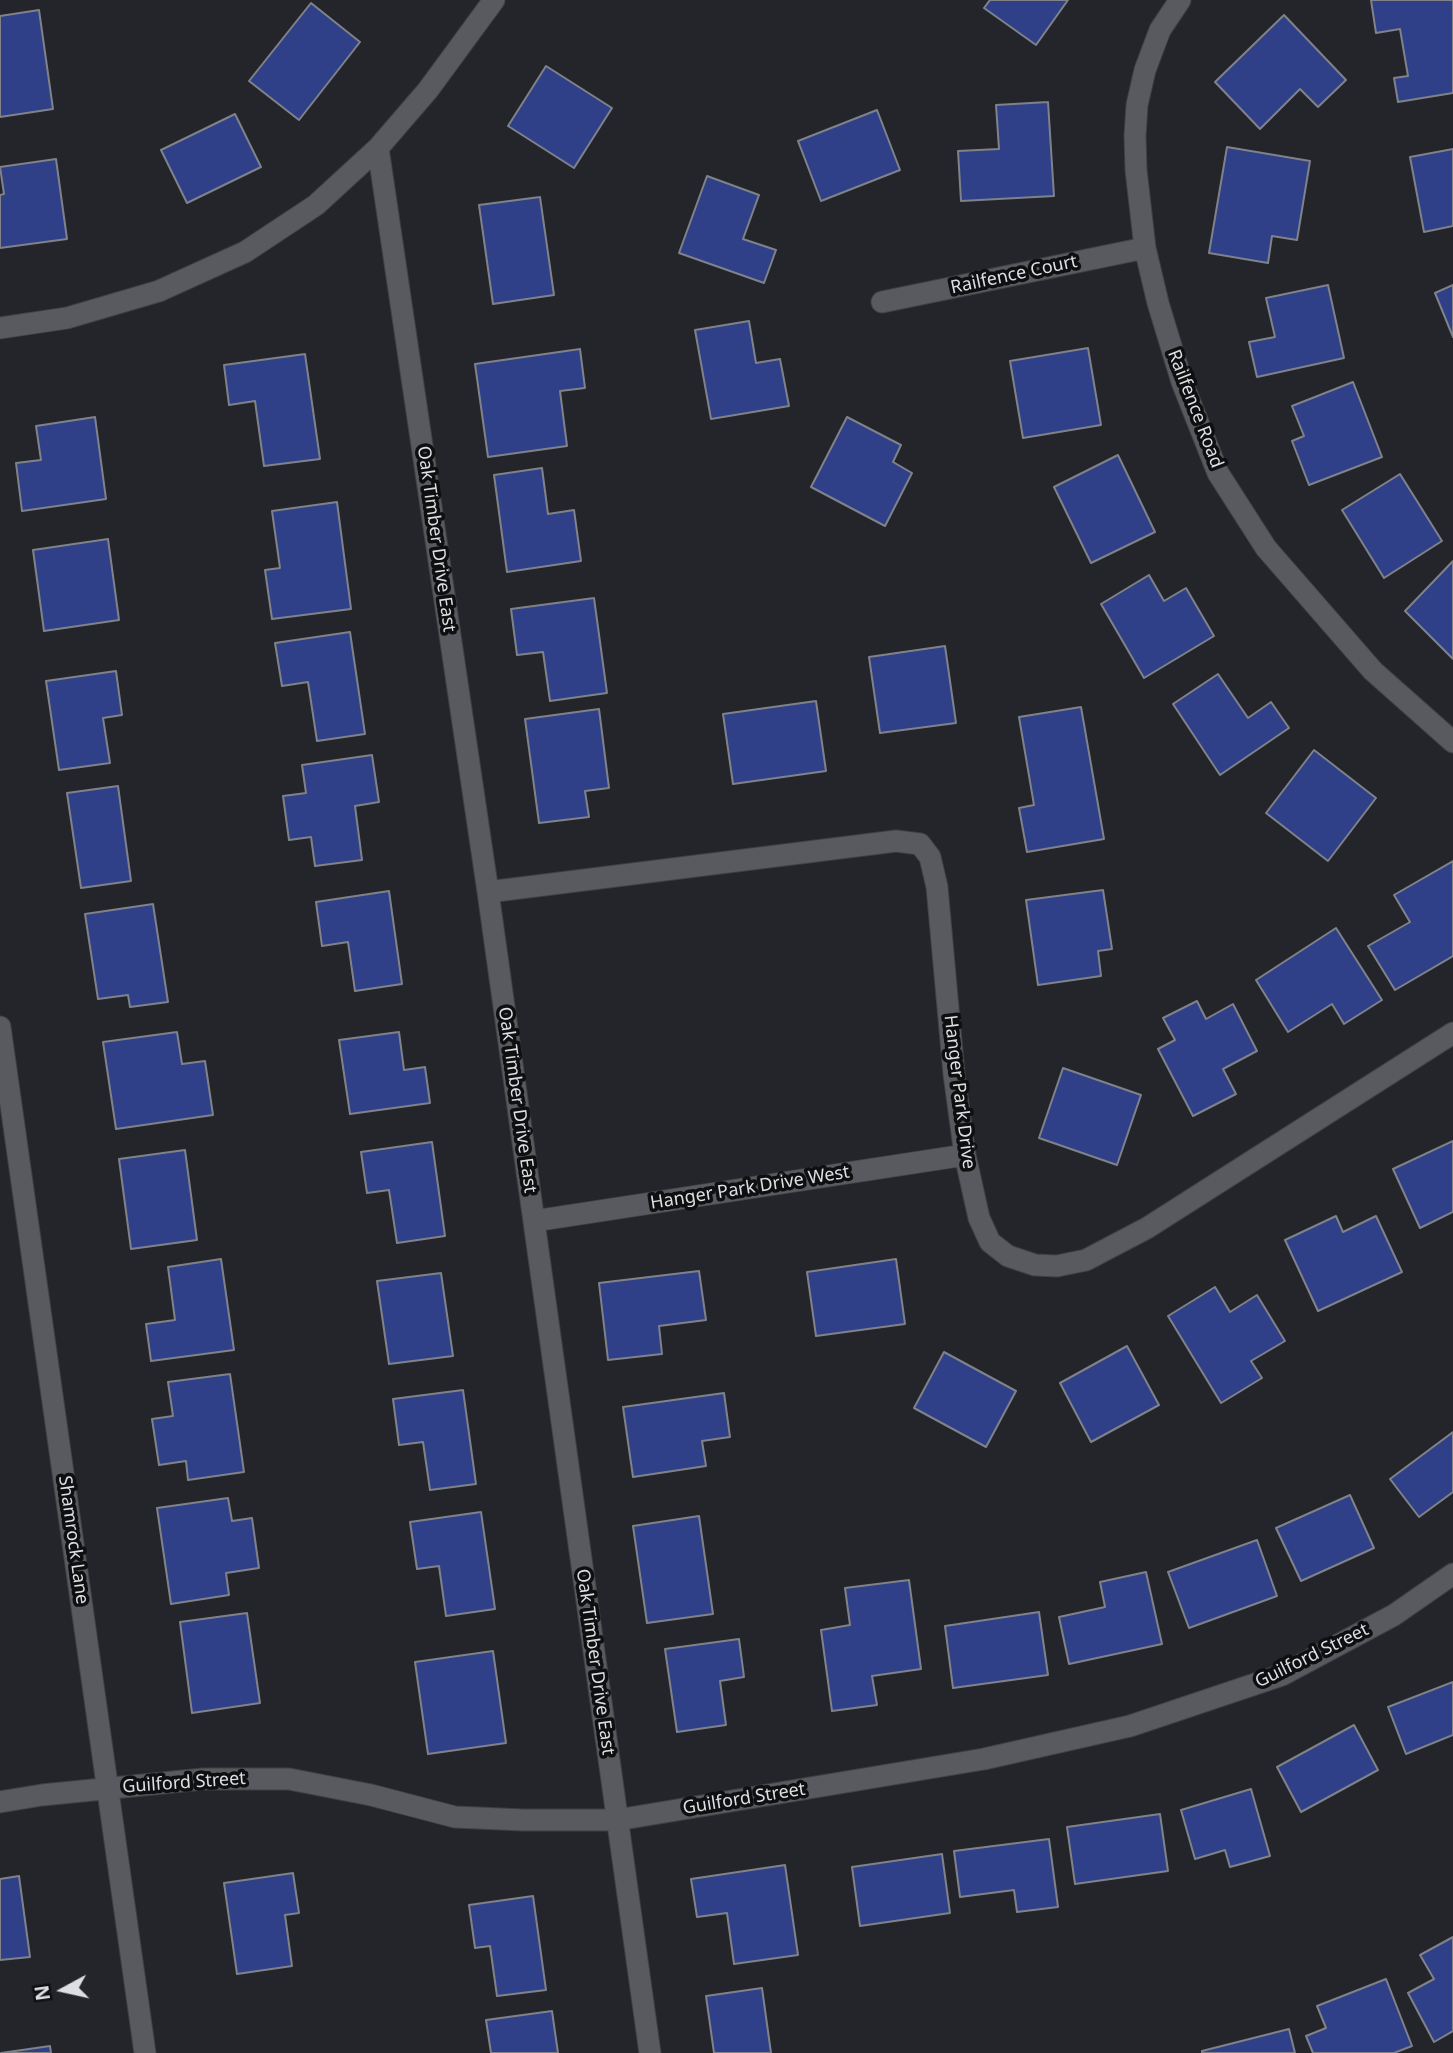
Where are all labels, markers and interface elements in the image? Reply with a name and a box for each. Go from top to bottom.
street label: Railfence Court [949,251,1079,299]
street label: Railfence Road [1163,347,1227,471]
street label: Oak Timber Drive East [412,445,460,633]
street label: Oak Timber Drive East [493,1006,541,1194]
street label: Hanger Park Drive [939,1014,979,1170]
street label: Hanger Park Drive West [649,1162,851,1214]
street label: Shamrock Lane [53,1474,93,1606]
street label: Oak Timber Drive East [571,1568,619,1756]
street label: Guilford Street [1252,1619,1372,1693]
street label: Guilford Street [122,1768,246,1798]
street label: Guilford Street [681,1779,807,1819]
north arrow [28,1955,98,2025]
text: N [28,1983,56,2002]

